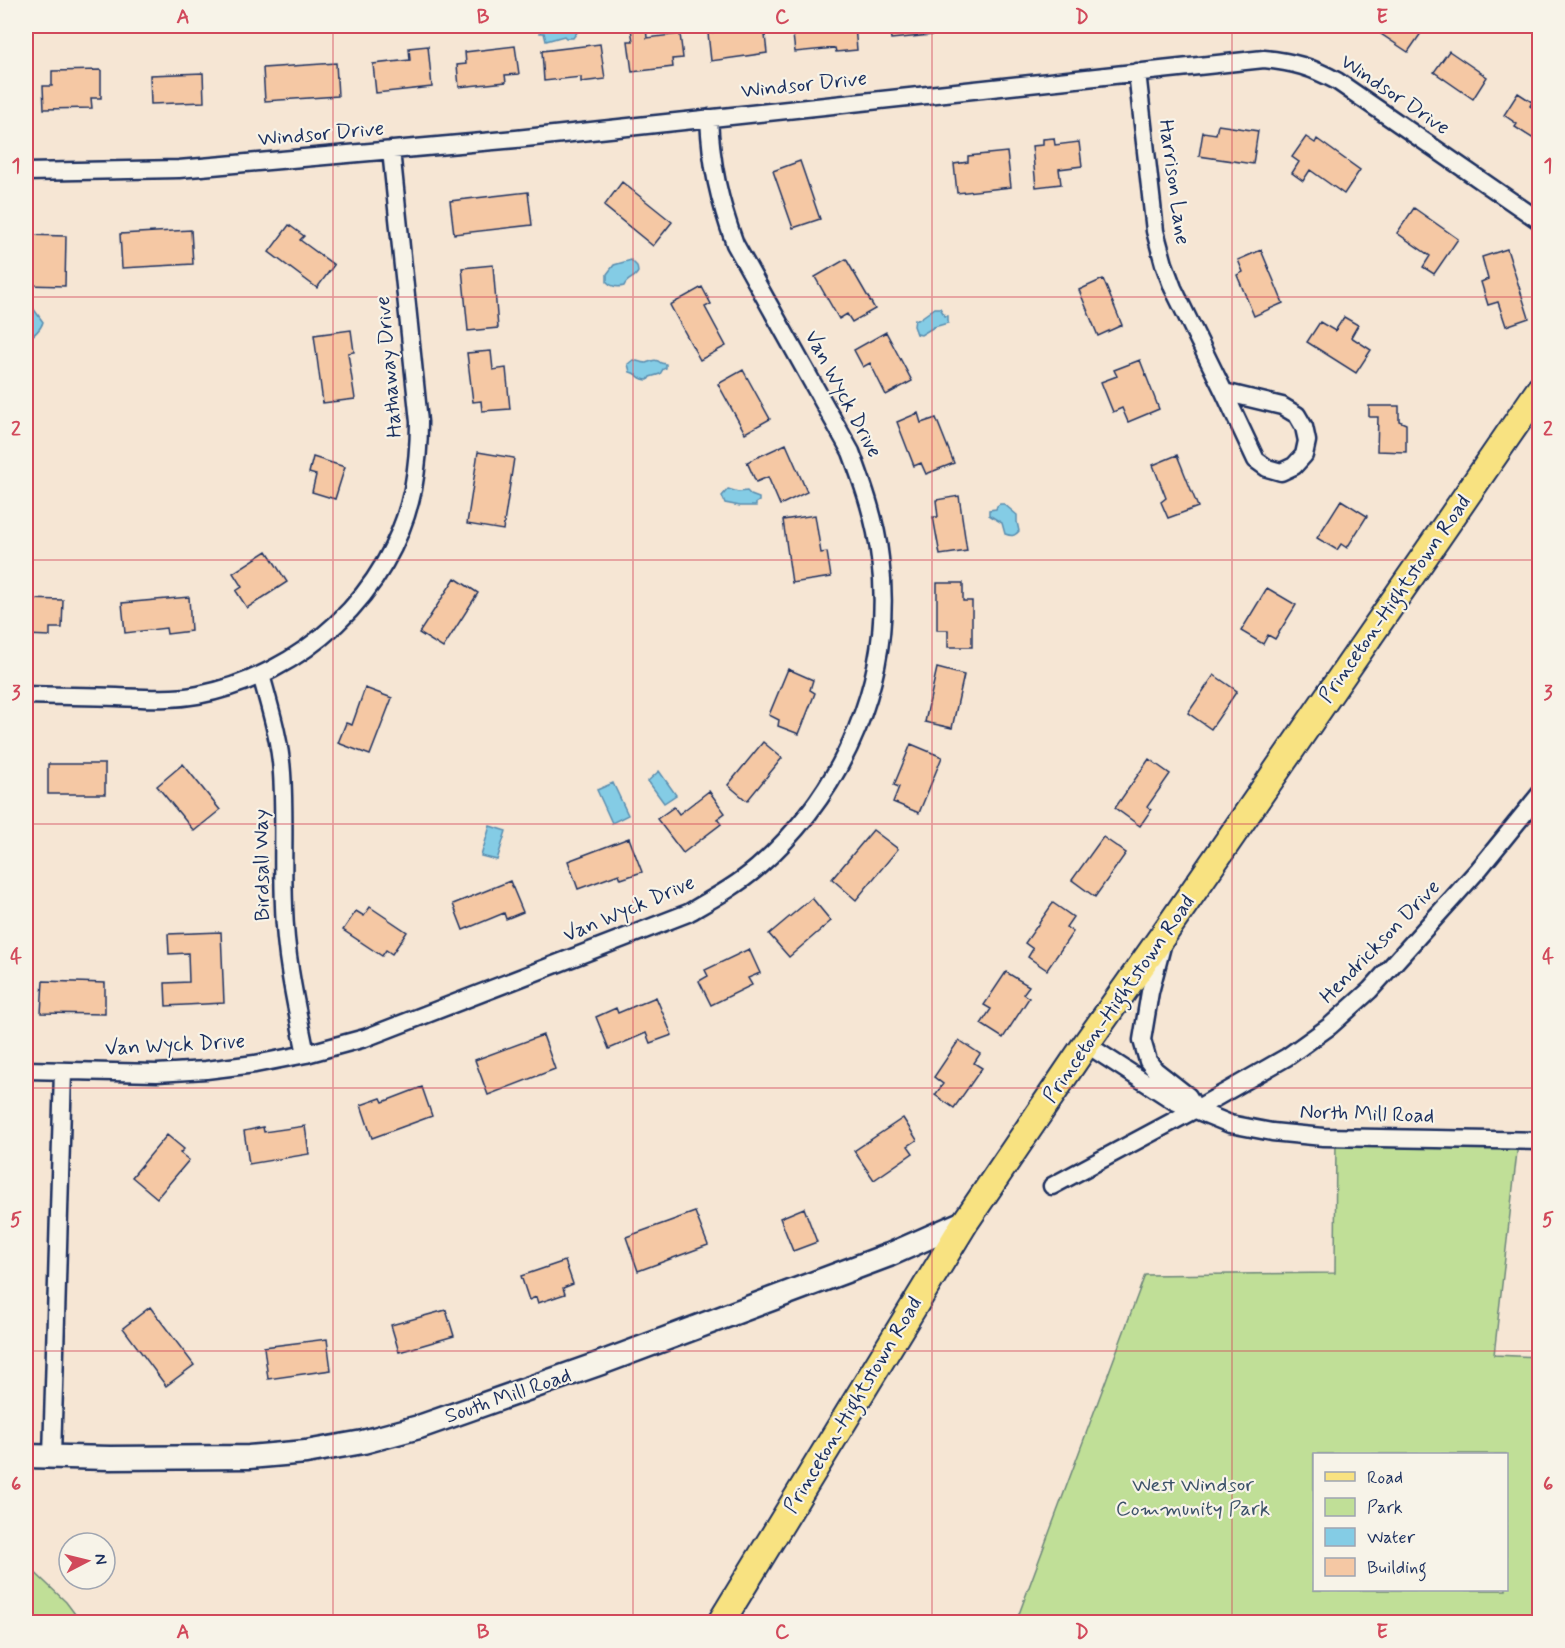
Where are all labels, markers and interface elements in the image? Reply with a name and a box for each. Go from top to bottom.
text: A [176,4,190,31]
text: B [477,4,490,31]
text: C [775,4,790,31]
text: D [1075,4,1089,31]
text: E [1376,4,1388,31]
street label: Windsor Drive [1335,48,1455,142]
street label: Windsor Drive [740,64,868,106]
street label: Windsor Drive [257,115,385,153]
street label: Harrison Lane [1151,118,1197,246]
text: 1 [12,153,20,180]
text: 1 [1544,153,1552,180]
street label: Hathaway Drive [369,295,409,439]
street label: Van Wyck Drive [798,325,888,463]
text: 2 [11,416,21,443]
text: 2 [1543,416,1553,443]
street label: Princeton-Hightstown Road [1312,489,1479,710]
text: 3 [11,680,21,707]
text: 3 [1543,680,1553,707]
street label: Birdsall Way [247,809,277,921]
street label: Van Wyck Drive [559,869,699,949]
street label: Hendrickson Drive [1314,874,1446,1010]
street label: Princeton-Hightstown Road [1036,889,1203,1110]
text: 4 [10,944,22,971]
text: 4 [1542,944,1554,971]
street label: Van Wyck Drive [104,1027,246,1063]
street label: North Mill Road [1299,1098,1435,1130]
text: 5 [10,1207,22,1234]
text: 5 [1542,1207,1554,1234]
street label: Princeton-Hightstown Road [777,1291,931,1520]
street label: South Mill Road [441,1361,575,1431]
legend [1313,1453,1508,1591]
text: Road [1367,1466,1403,1490]
text: 6 [11,1471,21,1498]
park label: West Windsor Community Park [1116,1471,1270,1523]
text: 6 [1543,1471,1553,1498]
text: Park [1367,1496,1403,1520]
text: Water [1367,1526,1416,1550]
north arrow [57,1531,117,1591]
text: N [89,1553,111,1566]
text: Building [1367,1556,1427,1582]
text: A [176,1619,190,1646]
text: B [477,1619,490,1646]
text: C [775,1619,790,1646]
text: D [1075,1619,1089,1646]
text: E [1376,1619,1388,1646]

